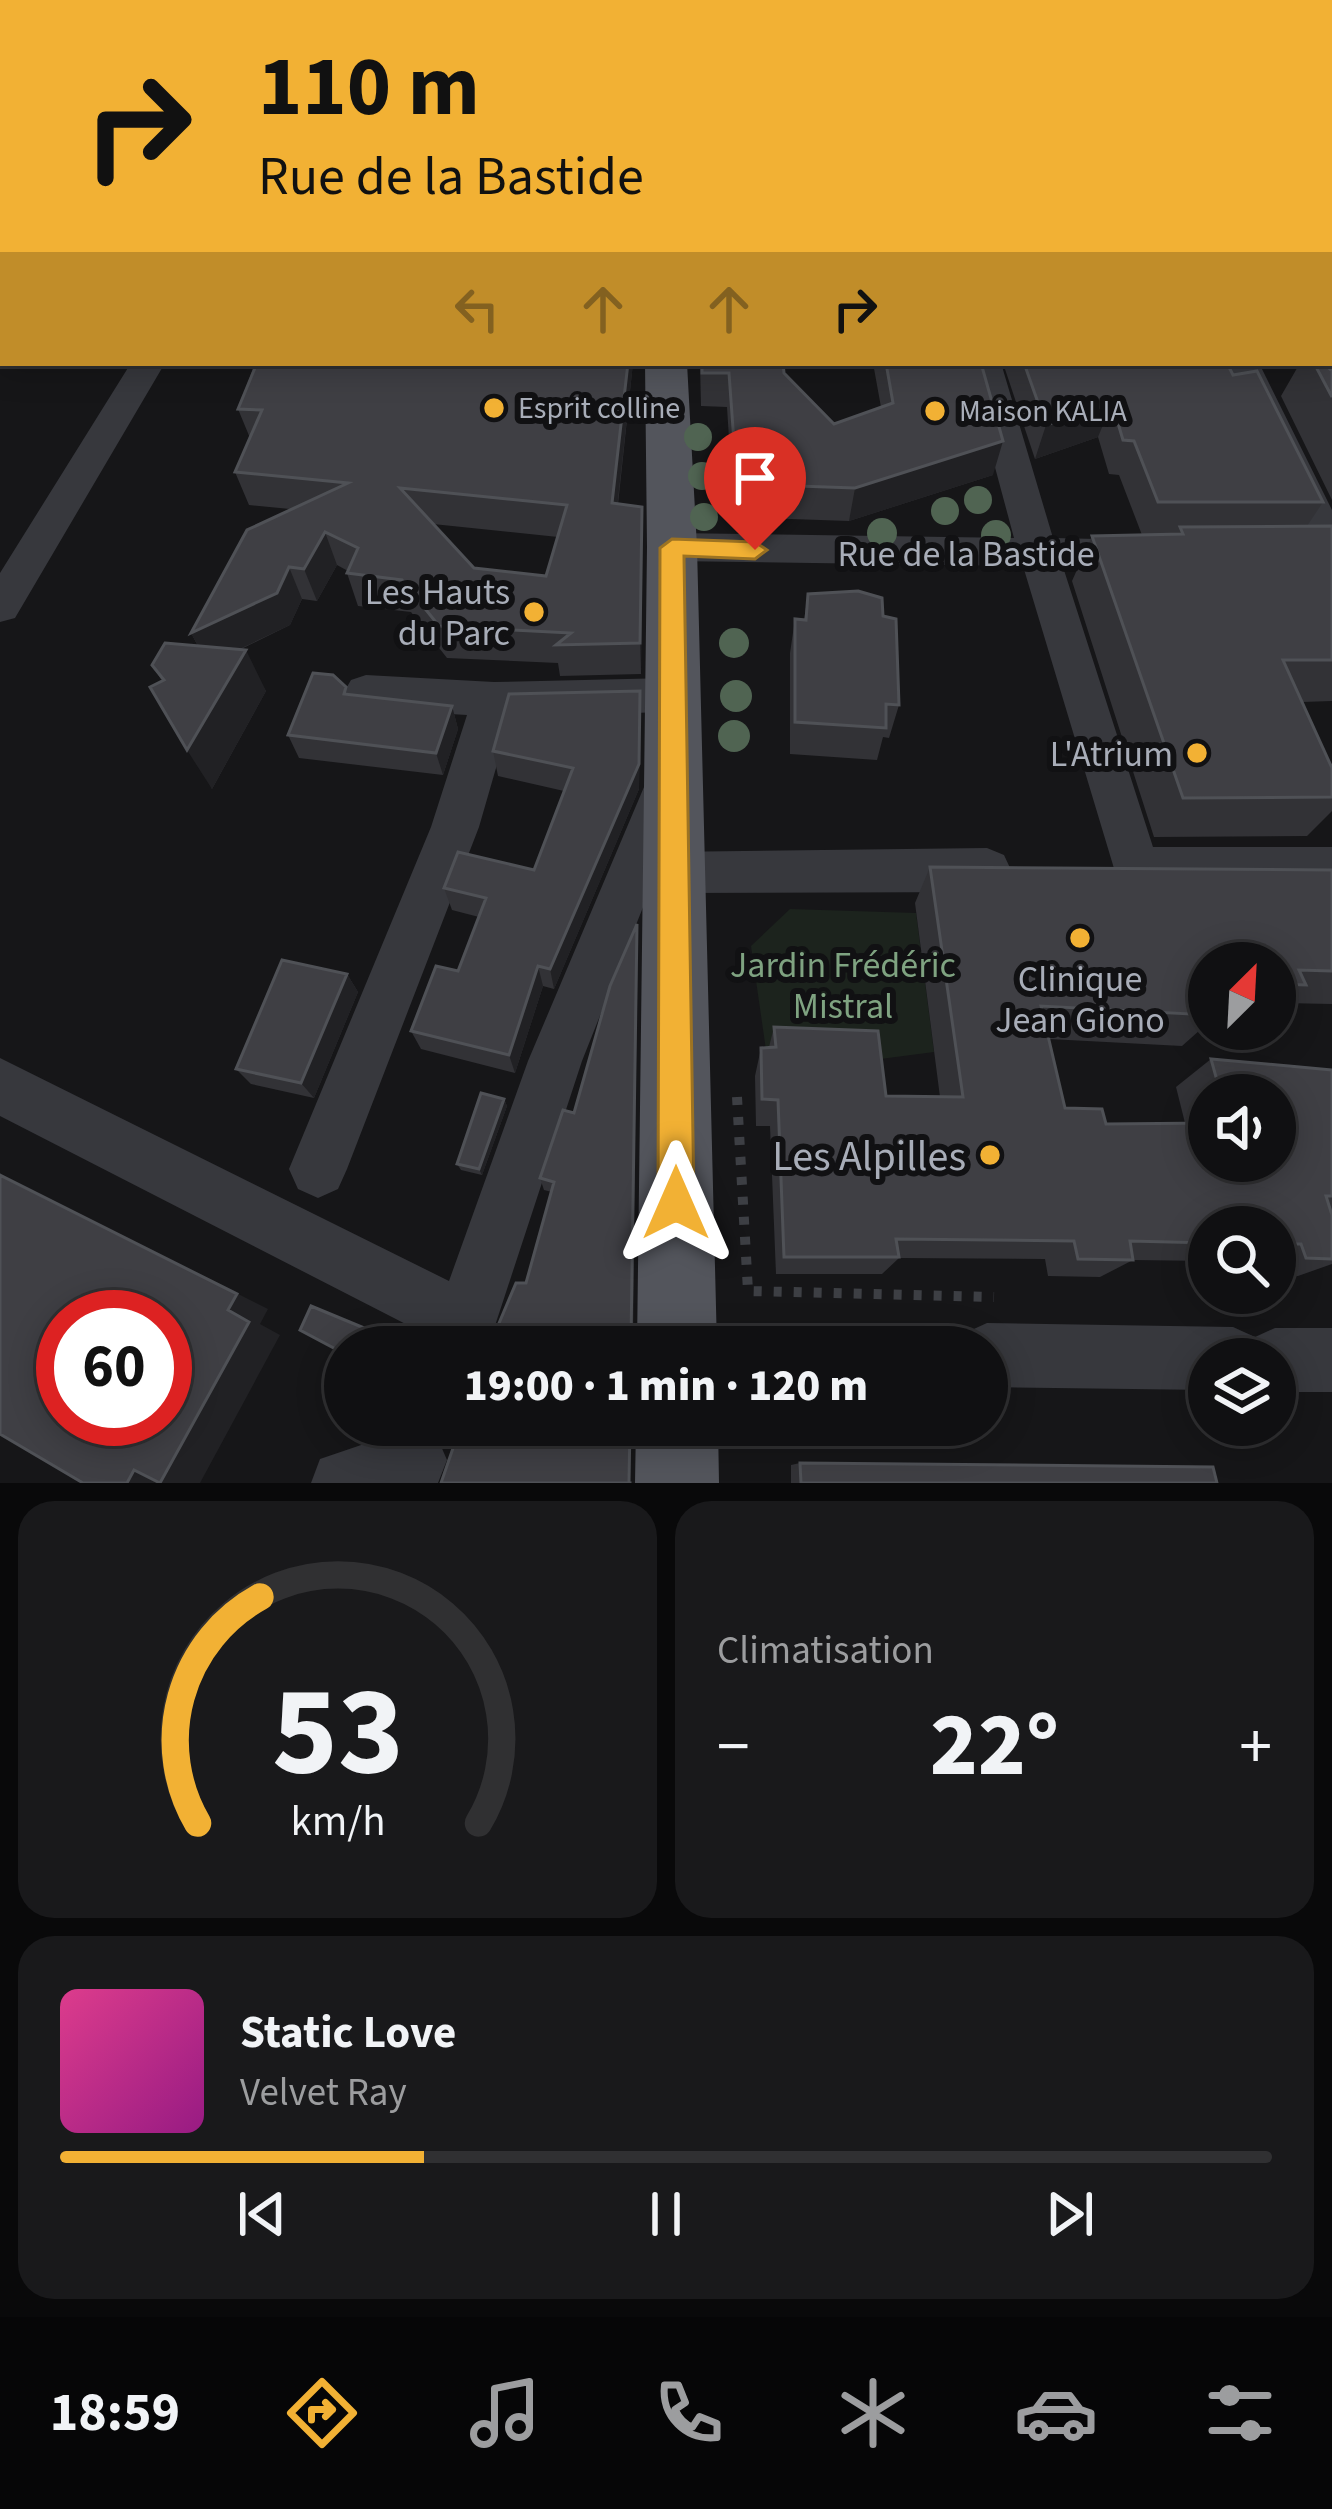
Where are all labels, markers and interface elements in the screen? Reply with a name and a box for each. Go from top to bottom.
text: 110 m [258,28,480,148]
icon: right [60,48,216,204]
text: Rue de la Bastide [258,139,644,216]
icon: left [444,276,510,342]
icon: ahead [570,276,636,342]
icon: ahead [696,276,762,342]
icon: right [822,276,888,342]
place label: Esprit colline [518,387,680,430]
place label: Maison KALIA [959,390,1127,433]
marker: Esprit colline [481,395,507,421]
marker: Maison KALIA [922,398,948,424]
pin [704,427,806,550]
icon: arrive [722,445,788,511]
street label: Rue de la Bastide [837,529,1095,580]
place label: Les Hauts du Parc [365,567,510,659]
marker: Les Hauts du Parc [521,599,547,625]
place label: L'Atrium [1050,729,1173,780]
marker: L'Atrium [1184,740,1210,766]
marker: Clinique Jean Giono [1067,925,1093,951]
park label: Jardin Frédéric Mistral [730,940,956,1032]
north arrow [1188,942,1296,1050]
map controls [1188,942,1296,1446]
place label: Clinique Jean Giono [995,954,1165,1046]
button: sound [1188,1074,1296,1182]
place label: Les Alpilles [772,1127,966,1187]
position arrow [613,1140,739,1266]
marker: Les Alpilles [977,1142,1003,1168]
button: search [1188,1206,1296,1314]
speed limit sign: 60 [36,1290,192,1446]
button: layers [1188,1338,1296,1446]
text: 19:00 · 1 min · 120 m [464,1354,868,1418]
text: Climatisation [717,1623,934,1679]
text: 53 [272,1644,403,1822]
text: 22° [930,1682,1059,1810]
text: − [717,1700,750,1794]
text: + [1239,1700,1272,1794]
text: km/h [290,1790,385,1851]
text: Static Love [240,2001,456,2065]
text: Velvet Ray [240,2065,407,2121]
icon: previous [229,2181,295,2247]
icon: pause [633,2181,699,2247]
icon: next [1037,2181,1103,2247]
icon: directions [280,2371,364,2455]
icon: music [463,2371,547,2455]
icon: phone [647,2371,731,2455]
icon: climate [831,2371,915,2455]
icon: car [1014,2371,1098,2455]
icon: filters [1198,2371,1282,2455]
text: 18:59 [50,2375,180,2452]

